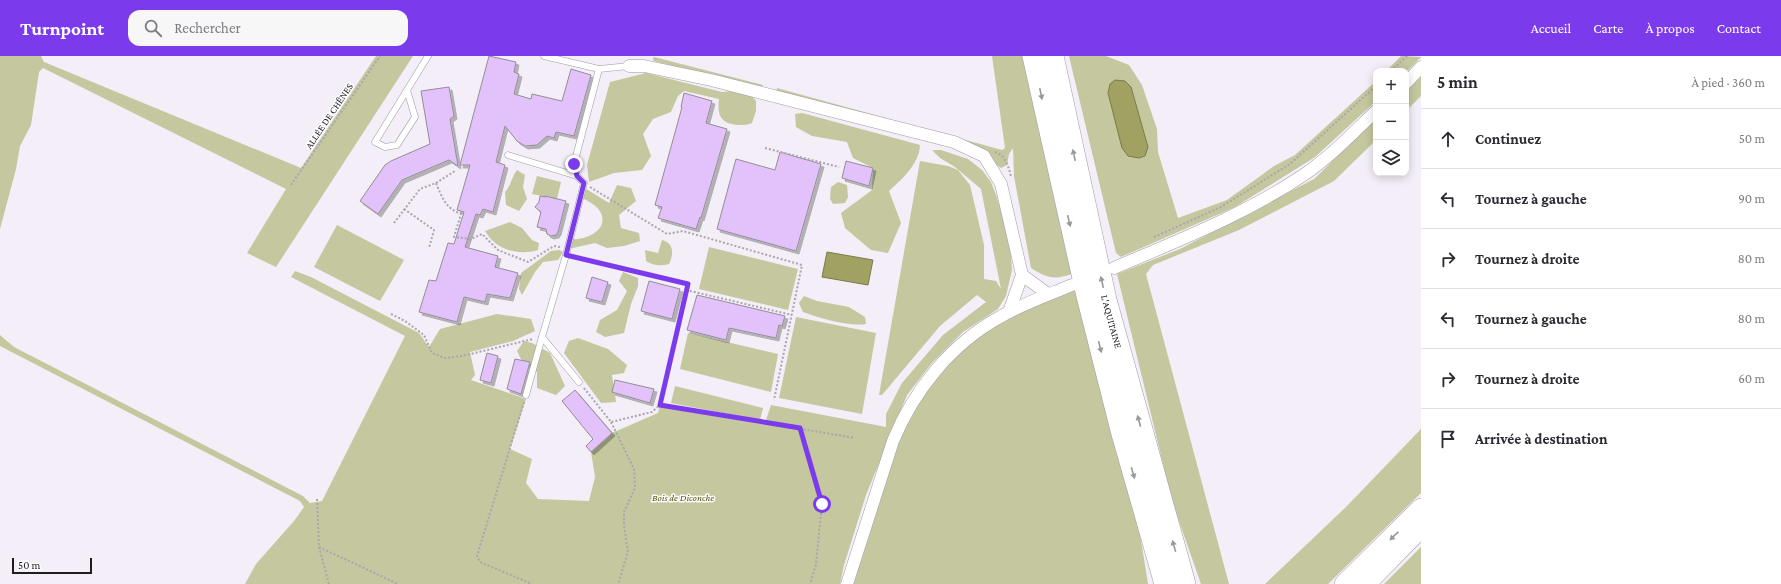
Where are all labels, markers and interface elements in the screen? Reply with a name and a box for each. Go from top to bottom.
search box [128,10,408,46]
icon: search [142,17,164,39]
text: Turnpoint [20,18,104,39]
text: Rechercher [174,20,241,36]
text: Accueil [1531,20,1571,36]
text: Carte [1593,20,1624,36]
text: À propos [1646,20,1695,36]
text: Contact [1717,20,1761,36]
map controls [1373,68,1409,176]
button: + [1373,68,1409,104]
text: 5 min [1437,73,1478,92]
text: À pied · 360 m [1691,75,1765,90]
street label: ALLÉE DE CHÊNES [303,81,355,151]
one-way arrow [1039,88,1045,100]
button: − [1373,104,1409,140]
icon: ahead [1437,128,1459,150]
text: Continuez [1475,131,1541,147]
text: 50 m [1739,131,1765,146]
button: layers [1373,140,1409,176]
one-way arrow [1070,149,1076,161]
route end [565,155,583,173]
icon: left [1437,188,1459,210]
text: Tournez à gauche [1475,191,1587,207]
text: 90 m [1738,191,1765,206]
one-way arrow [1066,215,1072,227]
icon: right [1437,248,1459,270]
text: Tournez à droite [1475,251,1579,267]
text: 80 m [1738,251,1765,266]
one-way arrow [1098,276,1104,288]
street label: L'AQUITAINE [1100,294,1125,350]
icon: left [1437,308,1459,330]
text: Tournez à gauche [1475,311,1587,327]
text: 80 m [1738,311,1765,326]
one-way arrow [1097,342,1103,354]
icon: right [1437,368,1459,390]
text: Tournez à droite [1475,371,1579,387]
text: 60 m [1738,371,1765,386]
one-way arrow [1136,415,1142,427]
icon: arrive [1437,428,1459,450]
text: Arrivée à destination [1475,431,1608,447]
one-way arrow [1130,467,1136,479]
park label: Bois de Diconche [652,492,714,503]
route start [813,495,831,513]
one-way arrow [1389,531,1399,541]
one-way arrow [1171,540,1177,553]
scale bar [12,556,92,575]
text: 50 m [18,559,40,571]

